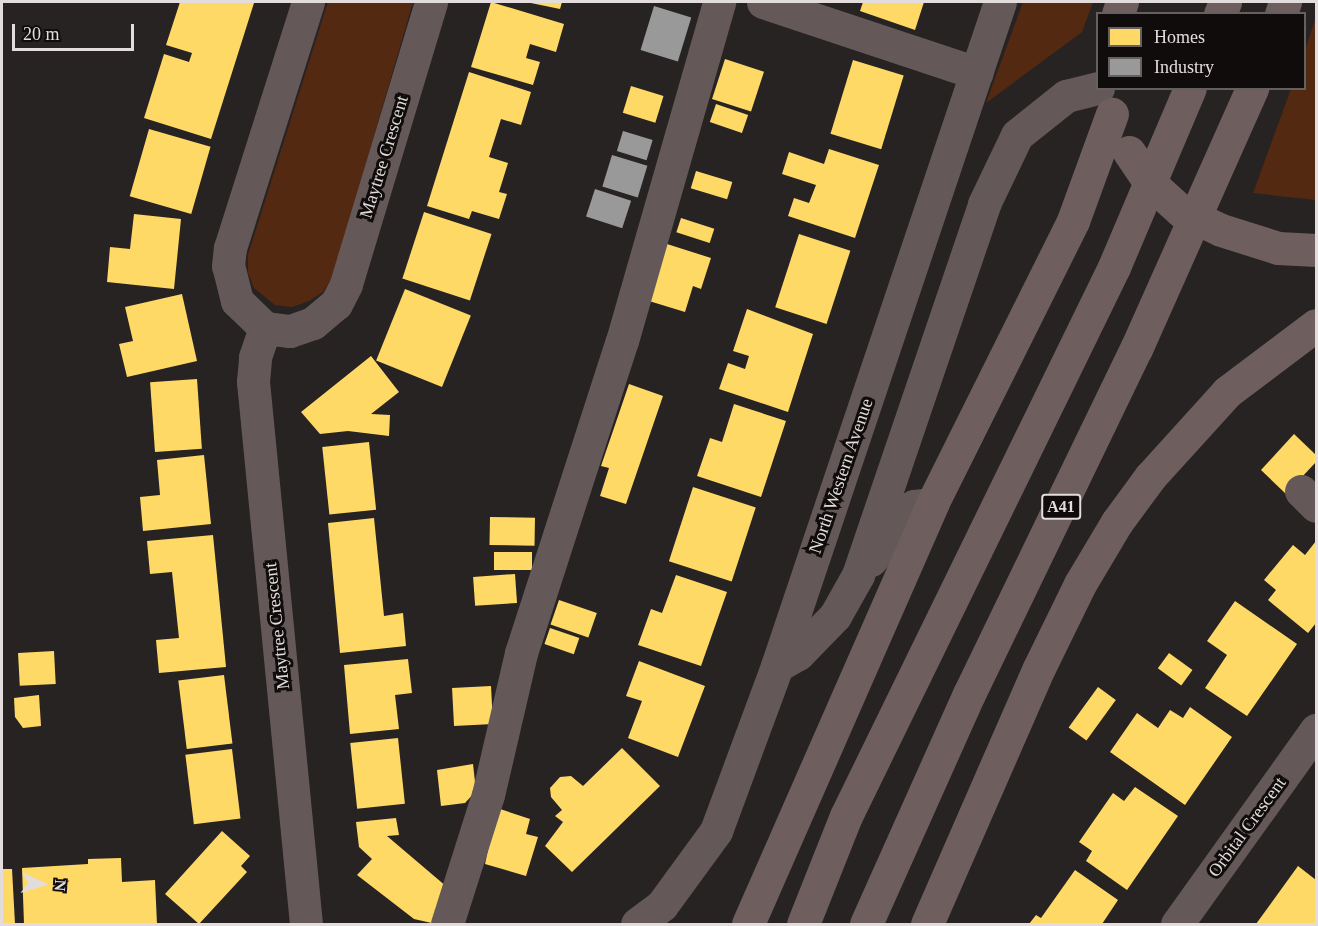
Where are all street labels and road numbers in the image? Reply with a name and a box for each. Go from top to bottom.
street label: Maytree Crescent [355,93,413,221]
street label: North Western Avenue [804,395,878,557]
road number: A41 [1040,494,1082,520]
street label: Maytree Crescent [260,561,294,691]
street label: Orbital Crescent [1203,773,1291,881]

